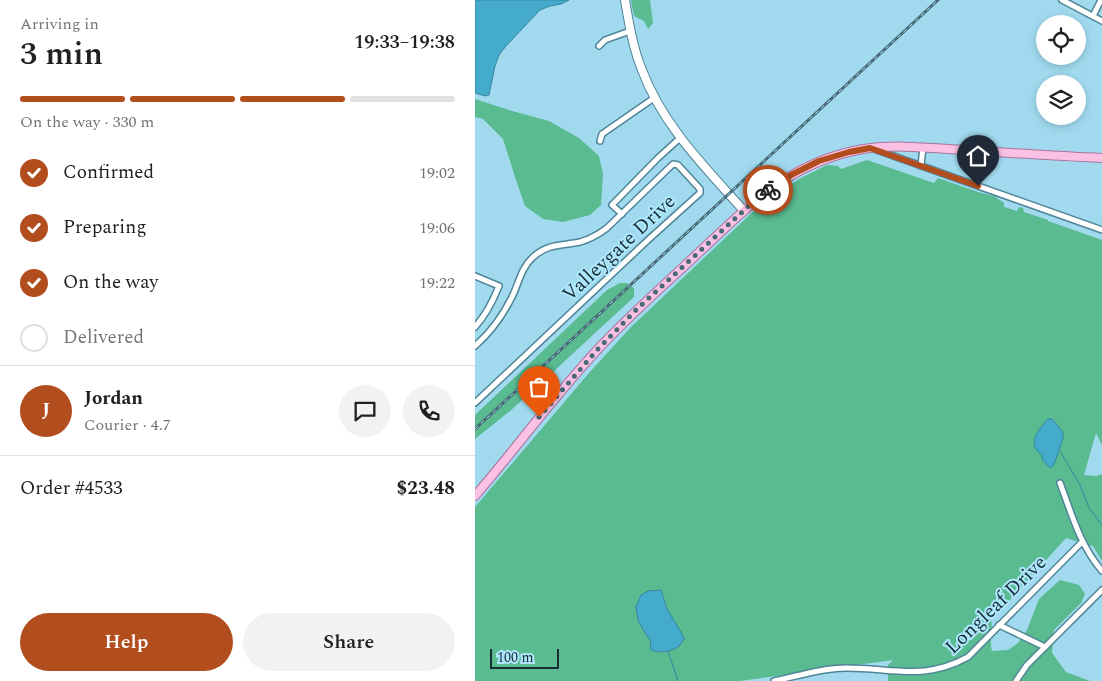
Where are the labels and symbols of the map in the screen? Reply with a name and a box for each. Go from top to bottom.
pin [957,135,999,186]
courier [743,165,793,215]
street label: Valleygate Drive [555,187,683,309]
pin [518,366,560,417]
street label: Longleaf Drive [938,548,1054,662]
scale bar [490,646,559,669]

